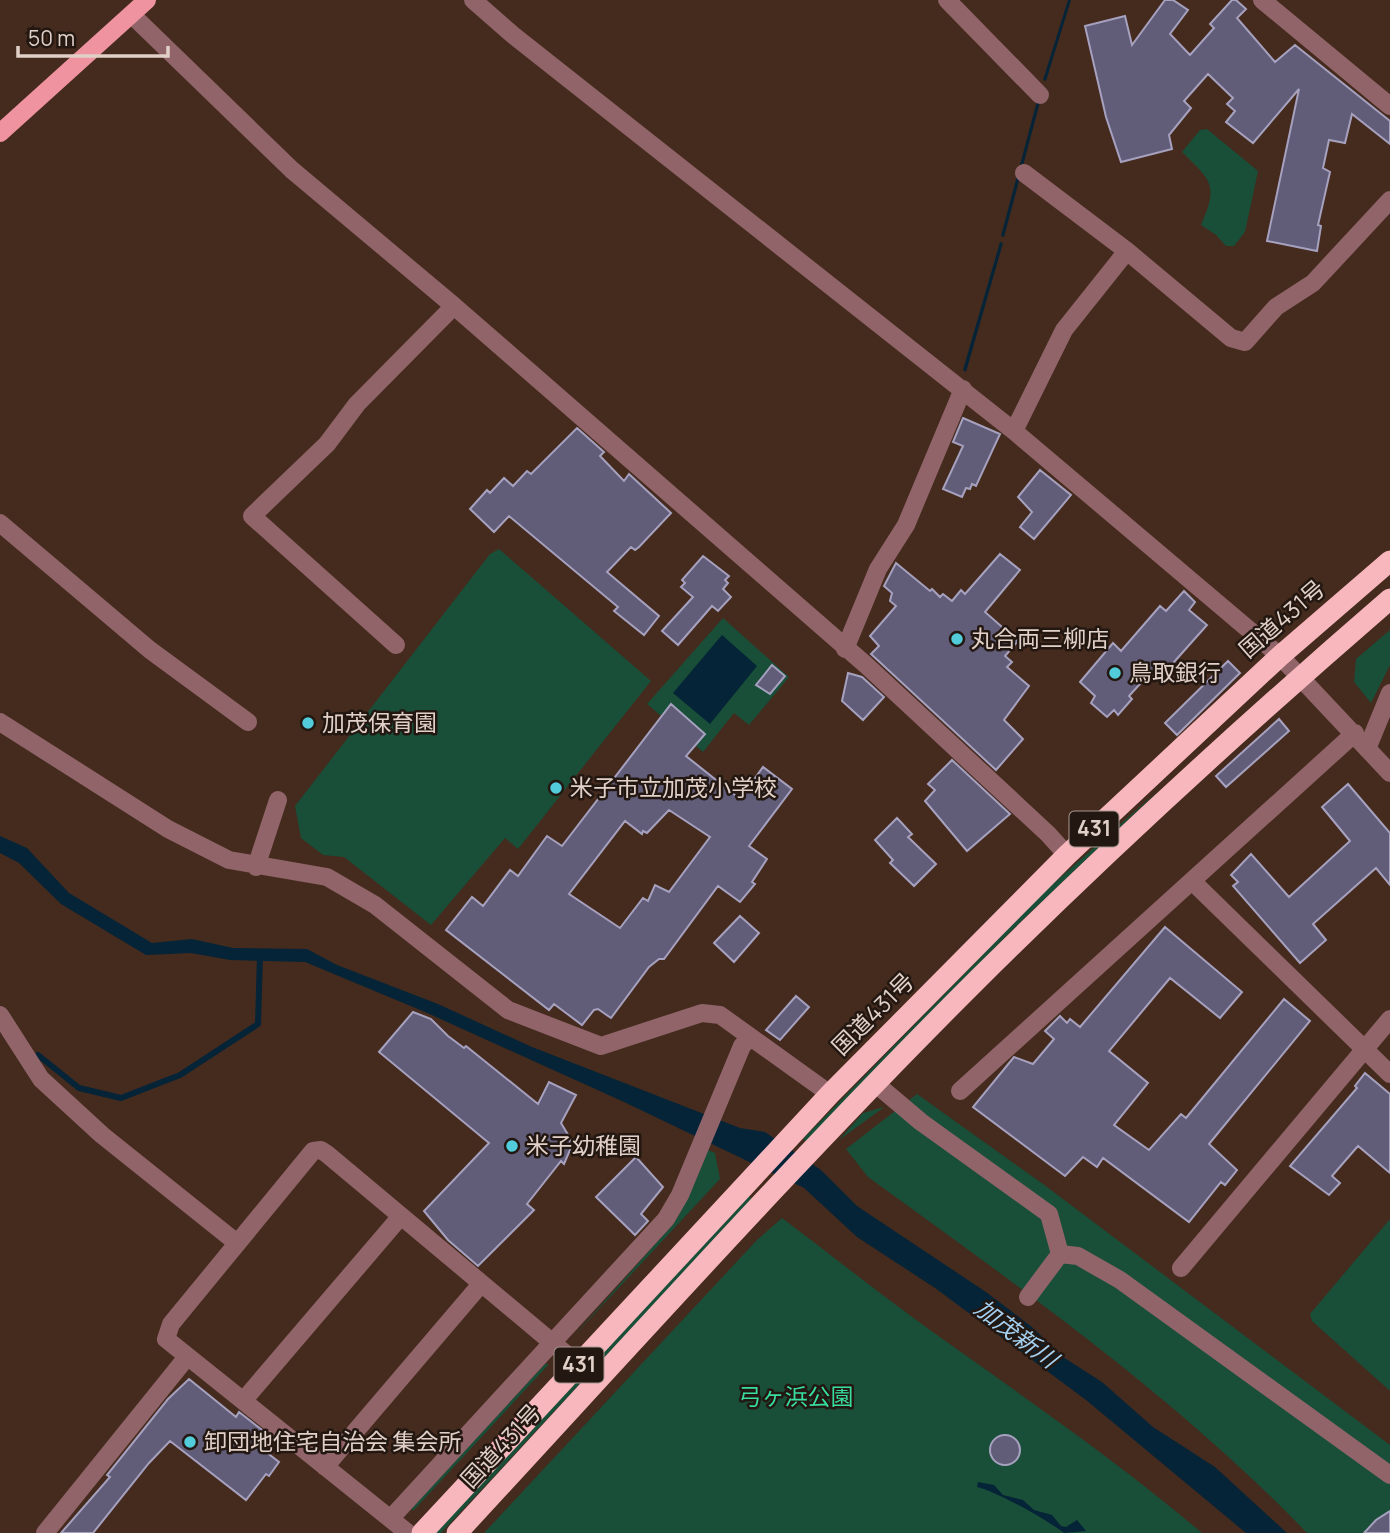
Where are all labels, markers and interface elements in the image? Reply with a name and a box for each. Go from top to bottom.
scale bar [18,14,168,58]
text: 50 m [28,24,75,52]
street label: 国道431号 [1232,572,1331,665]
place label: 丸合両三柳店 [971,622,1109,654]
marker: 丸合両三柳店 [949,631,965,647]
place label: 鳥取銀行 [1129,656,1221,688]
marker: 鳥取銀行 [1107,665,1123,681]
place label: 加茂保育園 [322,706,437,738]
marker: 加茂保育園 [300,715,316,731]
place label: 米子市立加茂小学校 [570,771,777,803]
marker: 米子市立加茂小学校 [548,780,564,796]
road number: 431 [1070,812,1118,846]
street label: 国道431号 [824,965,920,1061]
place label: 米子幼稚園 [526,1129,641,1161]
marker: 米子幼稚園 [504,1138,520,1154]
water label: 加茂新川 [969,1291,1068,1377]
road number: 431 [554,1348,604,1382]
park label: 弓ヶ浜公園 [739,1380,854,1412]
street label: 国道431号 [453,1396,548,1494]
place label: 卸団地住宅自治会 集会所 [204,1425,462,1457]
marker: 卸団地住宅自治会 集会所 [182,1434,198,1450]

